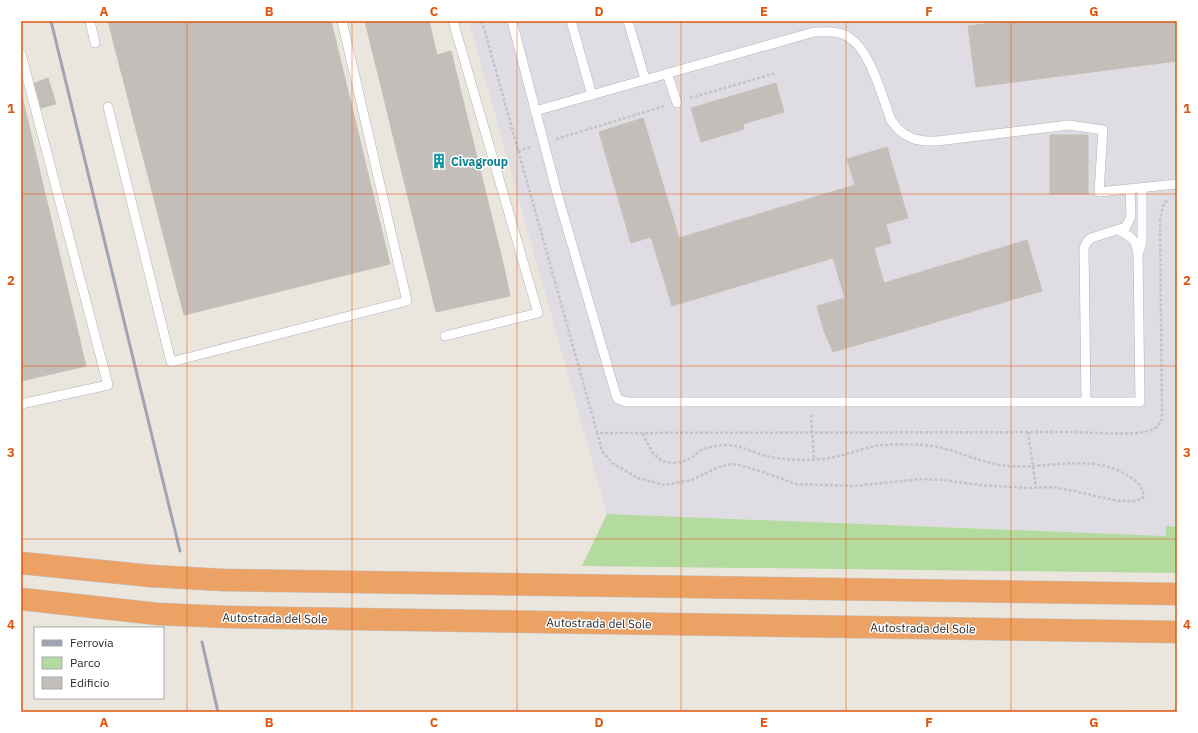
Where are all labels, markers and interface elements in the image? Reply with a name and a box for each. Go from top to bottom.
text: A [100,3,109,20]
text: B [265,3,274,20]
text: C [430,3,439,20]
text: D [594,3,604,20]
text: E [760,3,768,20]
text: F [925,3,933,20]
text: G [1089,3,1099,20]
text: 1 [7,100,15,117]
text: 1 [1183,100,1191,117]
building icon: Civagroup [430,152,448,170]
place label: Civagroup [451,154,508,169]
text: 2 [7,272,15,289]
text: 2 [1183,272,1191,289]
text: 3 [7,444,15,461]
text: 3 [1183,444,1191,461]
street label: Autostrada del Sole [222,610,328,626]
street label: Autostrada del Sole [546,615,652,631]
text: 4 [7,616,15,633]
text: 4 [1183,616,1191,633]
street label: Autostrada del Sole [870,620,976,636]
legend [34,627,164,699]
text: Ferrovia [70,635,114,650]
text: Parco [70,655,101,670]
text: Edificio [70,675,110,690]
text: A [100,714,109,731]
text: B [265,714,274,731]
text: C [430,714,439,731]
text: D [594,714,604,731]
text: E [760,714,768,731]
text: F [925,714,933,731]
text: G [1089,714,1099,731]

